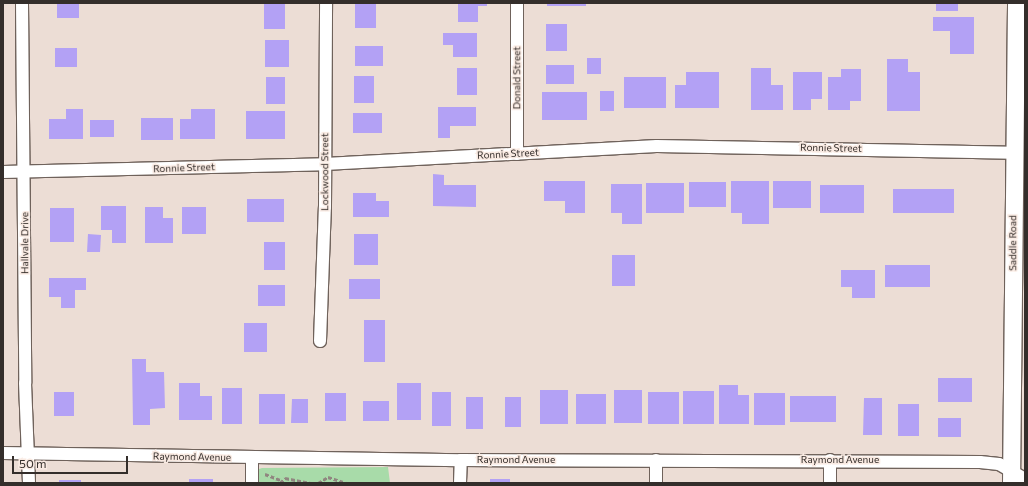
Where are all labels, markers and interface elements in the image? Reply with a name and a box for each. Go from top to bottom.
street label: Donald Street [511,47,523,109]
street label: Lockwood Street [319,133,331,211]
street label: Ronnie Street [800,141,862,155]
street label: Ronnie Street [477,146,539,162]
street label: Ronnie Street [153,161,215,175]
street label: Hallvale Drive [19,212,31,274]
street label: Saddle Road [1007,215,1019,271]
scale bar [14,448,130,474]
street label: Raymond Avenue [153,450,231,464]
street label: Raymond Avenue [477,454,555,466]
street label: Raymond Avenue [801,454,879,466]
text: 50 m [19,456,47,470]

